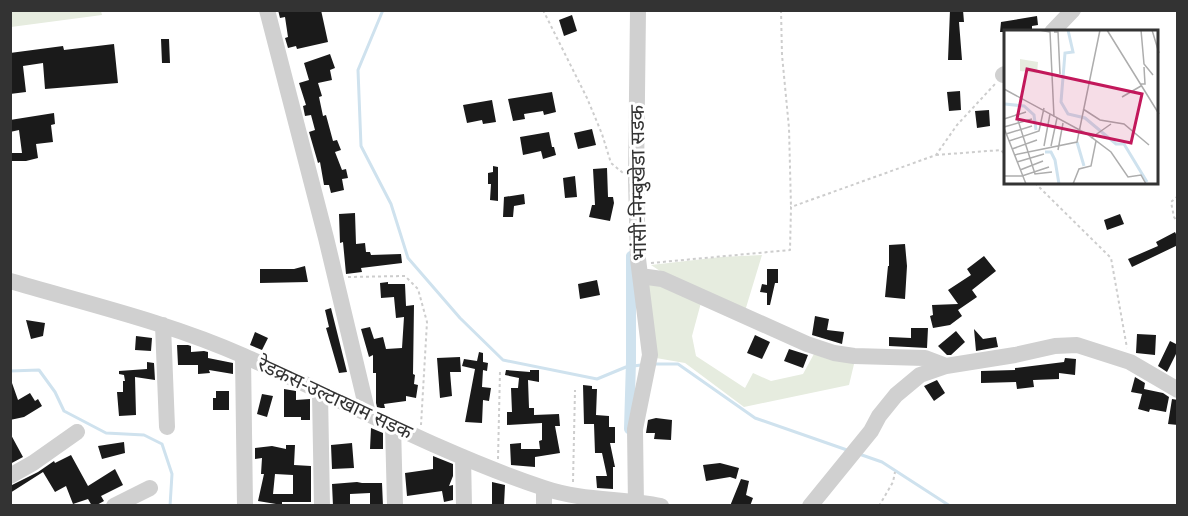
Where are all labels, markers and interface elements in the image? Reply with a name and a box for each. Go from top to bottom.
inset map [1004,30,1158,184]
street label: भांसी-निम्बुखेडा सडक [625,104,652,261]
street label: रेडक्रस-उल्टाखाम सडक [253,351,417,444]

